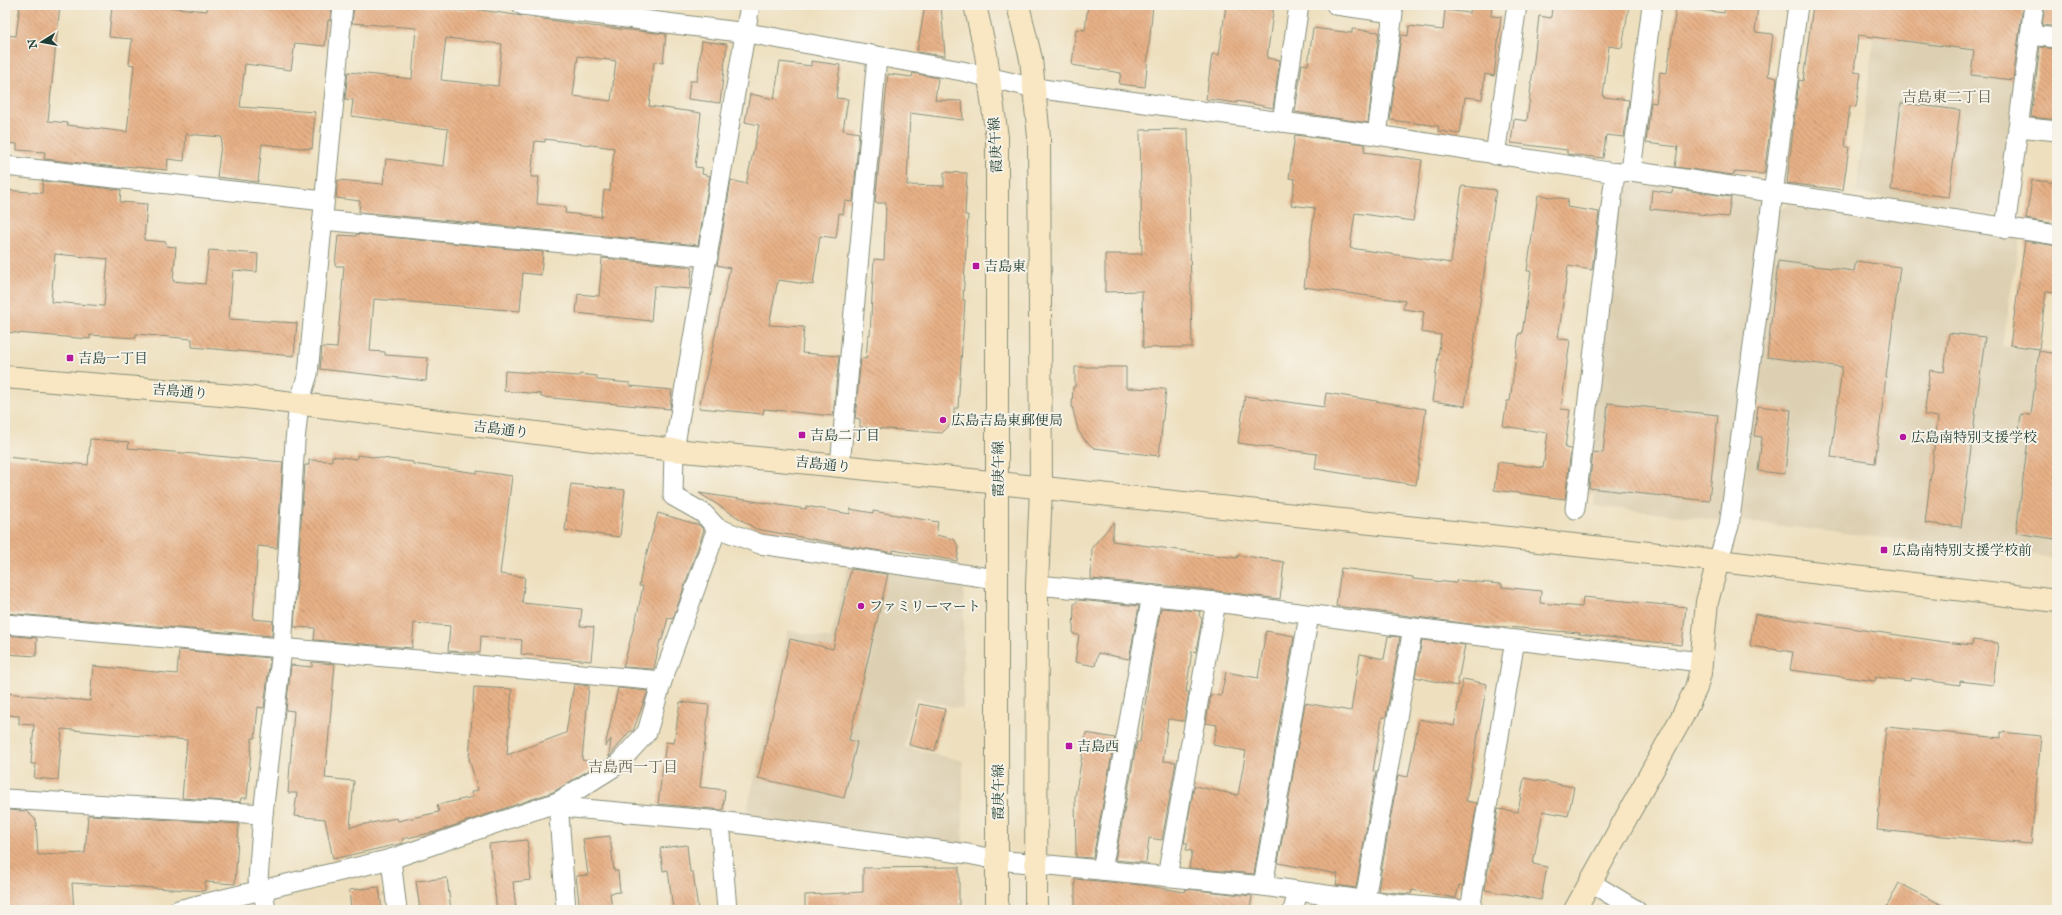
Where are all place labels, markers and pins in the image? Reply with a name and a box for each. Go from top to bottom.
place label: 吉島東 [984,258,1026,276]
marker: 吉島東 [971,261,981,271]
place label: 吉島一丁目 [78,350,148,368]
marker: 吉島一丁目 [65,353,75,363]
place label: 広島吉島東郵便局 [951,412,1063,430]
marker: 広島吉島東郵便局 [938,415,948,425]
place label: 吉島二丁目 [810,427,880,445]
place label: 広島南特別支援学校 [1911,429,2037,447]
marker: 吉島二丁目 [797,430,807,440]
marker: 広島南特別支援学校 [1898,432,1908,442]
place label: 広島南特別支援学校前 [1892,542,2032,560]
marker: 広島南特別支援学校前 [1879,545,1889,555]
place label: ファミリーマート [869,598,981,616]
marker: ファミリーマート [856,601,866,611]
place label: 吉島西 [1077,738,1119,756]
marker: 吉島西 [1064,741,1074,751]

